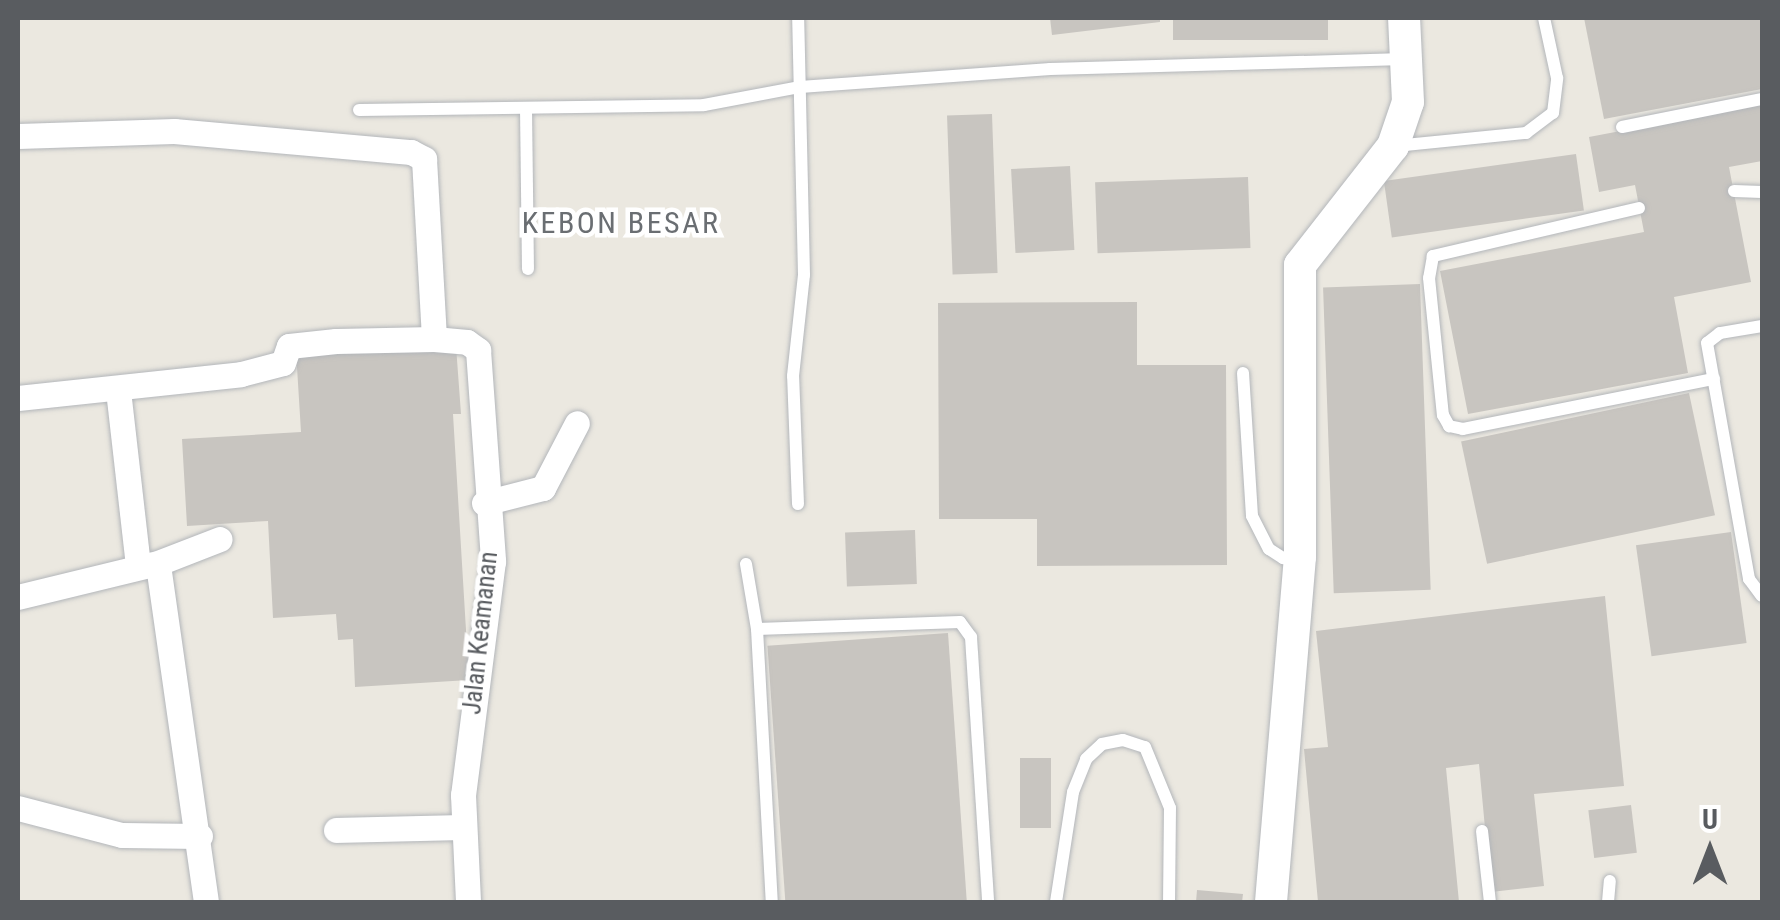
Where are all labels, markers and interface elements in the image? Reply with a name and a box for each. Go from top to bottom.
district label: KEBON BESAR [522,205,720,241]
street label: Jalan Keamanan [458,550,504,716]
north arrow [1660,800,1760,900]
text: U [1702,803,1718,836]

